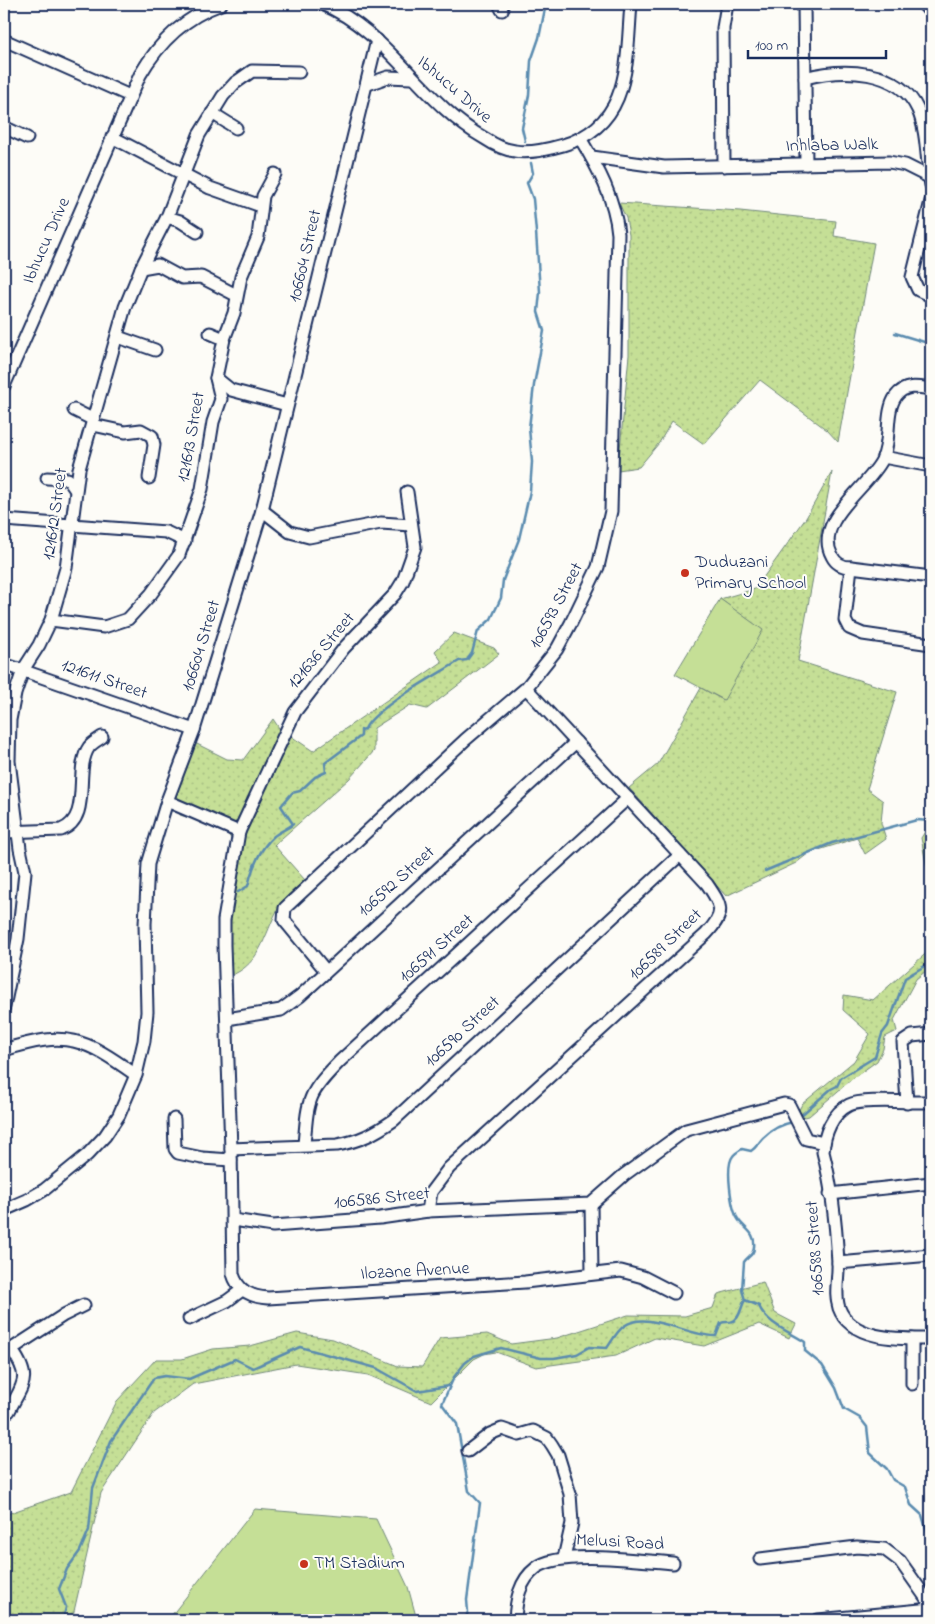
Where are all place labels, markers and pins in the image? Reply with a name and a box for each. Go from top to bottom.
place label: Duduzani Primary School [694,550,806,597]
marker: Duduzani Primary School [679,567,691,579]
place label: TM Stadium [314,1551,405,1577]
marker: TM Stadium [298,1558,310,1570]

